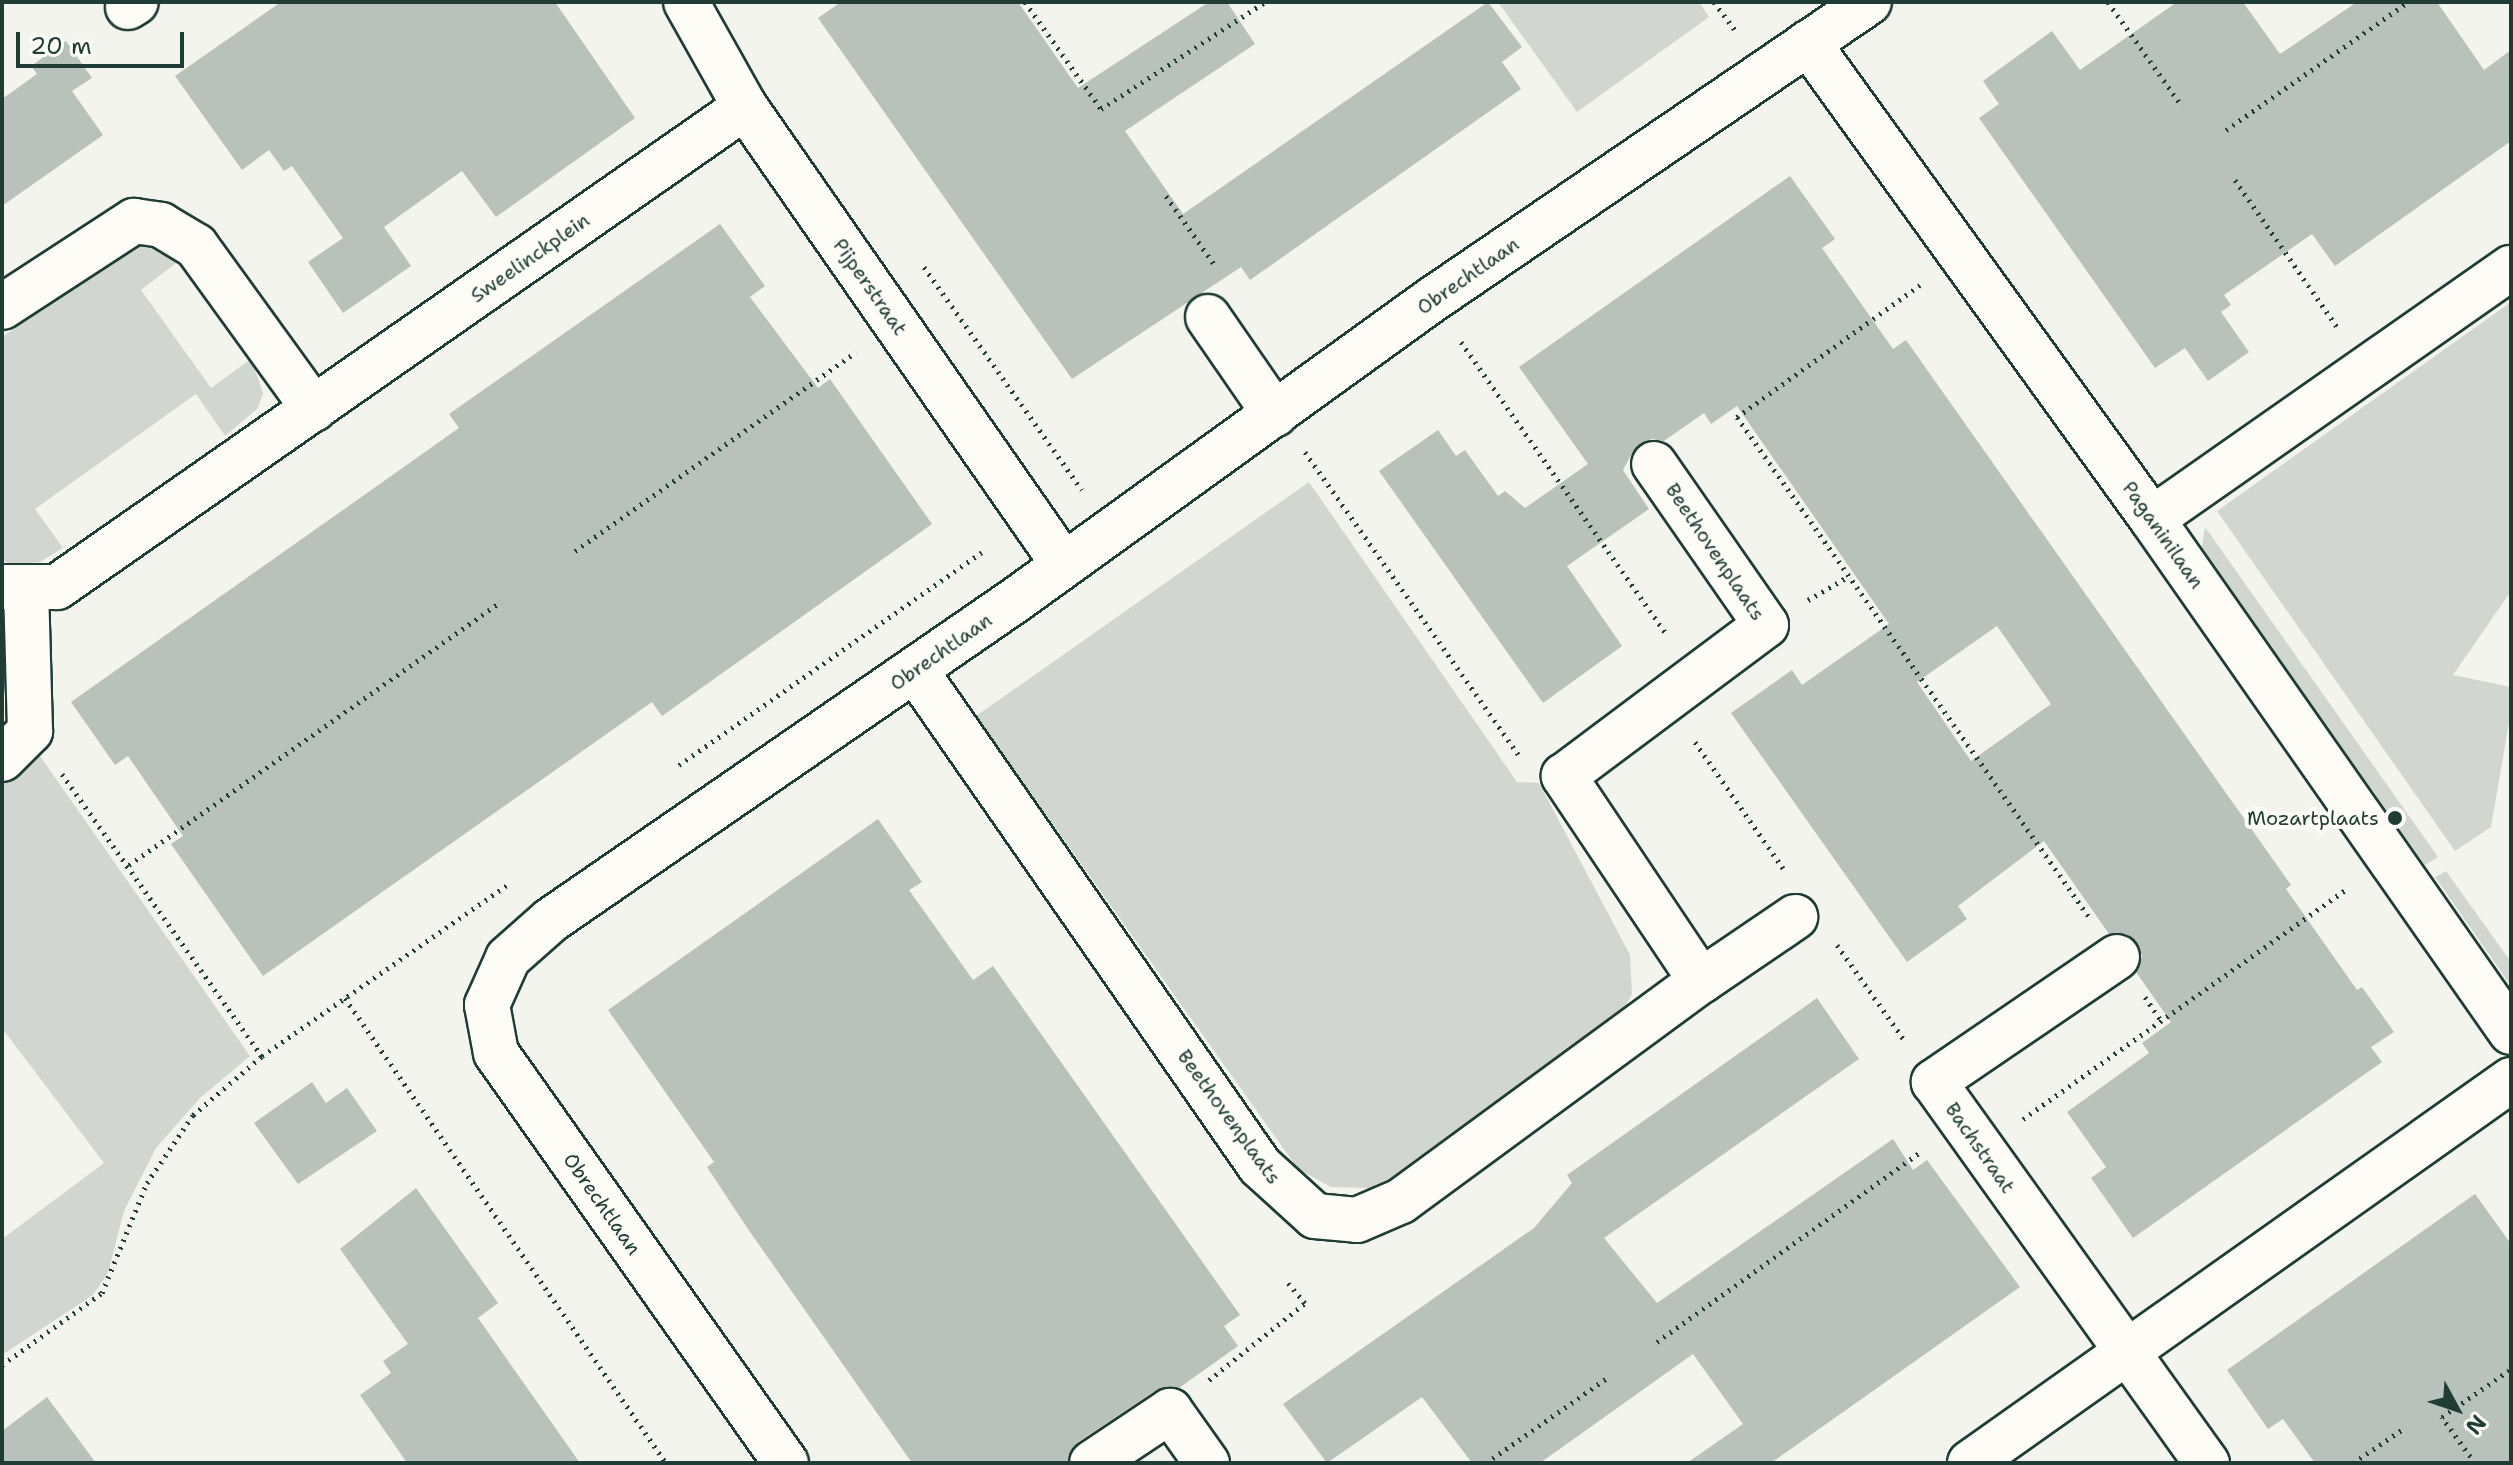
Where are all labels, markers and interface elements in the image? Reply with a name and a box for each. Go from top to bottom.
scale bar [20,16,188,66]
text: 20 m [30,30,92,62]
street label: Sweelinckplein [466,208,594,308]
street label: Obrechtlaan [1412,232,1524,320]
street label: Pijperstraat [828,234,912,340]
street label: Paganinilaan [2117,477,2209,593]
street label: Beethovenplaats [1660,479,1770,625]
street label: Obrechtlaan [885,608,997,696]
place label: Mozartplaats [2247,806,2379,830]
marker: Mozartplaats [2386,809,2404,827]
street label: Beethovenplaats [1172,1045,1286,1189]
street label: Bachstraat [1940,1098,2020,1198]
street label: Obrechtlaan [558,1148,646,1260]
north arrow [2417,1369,2497,1449]
text: N [2459,1409,2492,1441]

